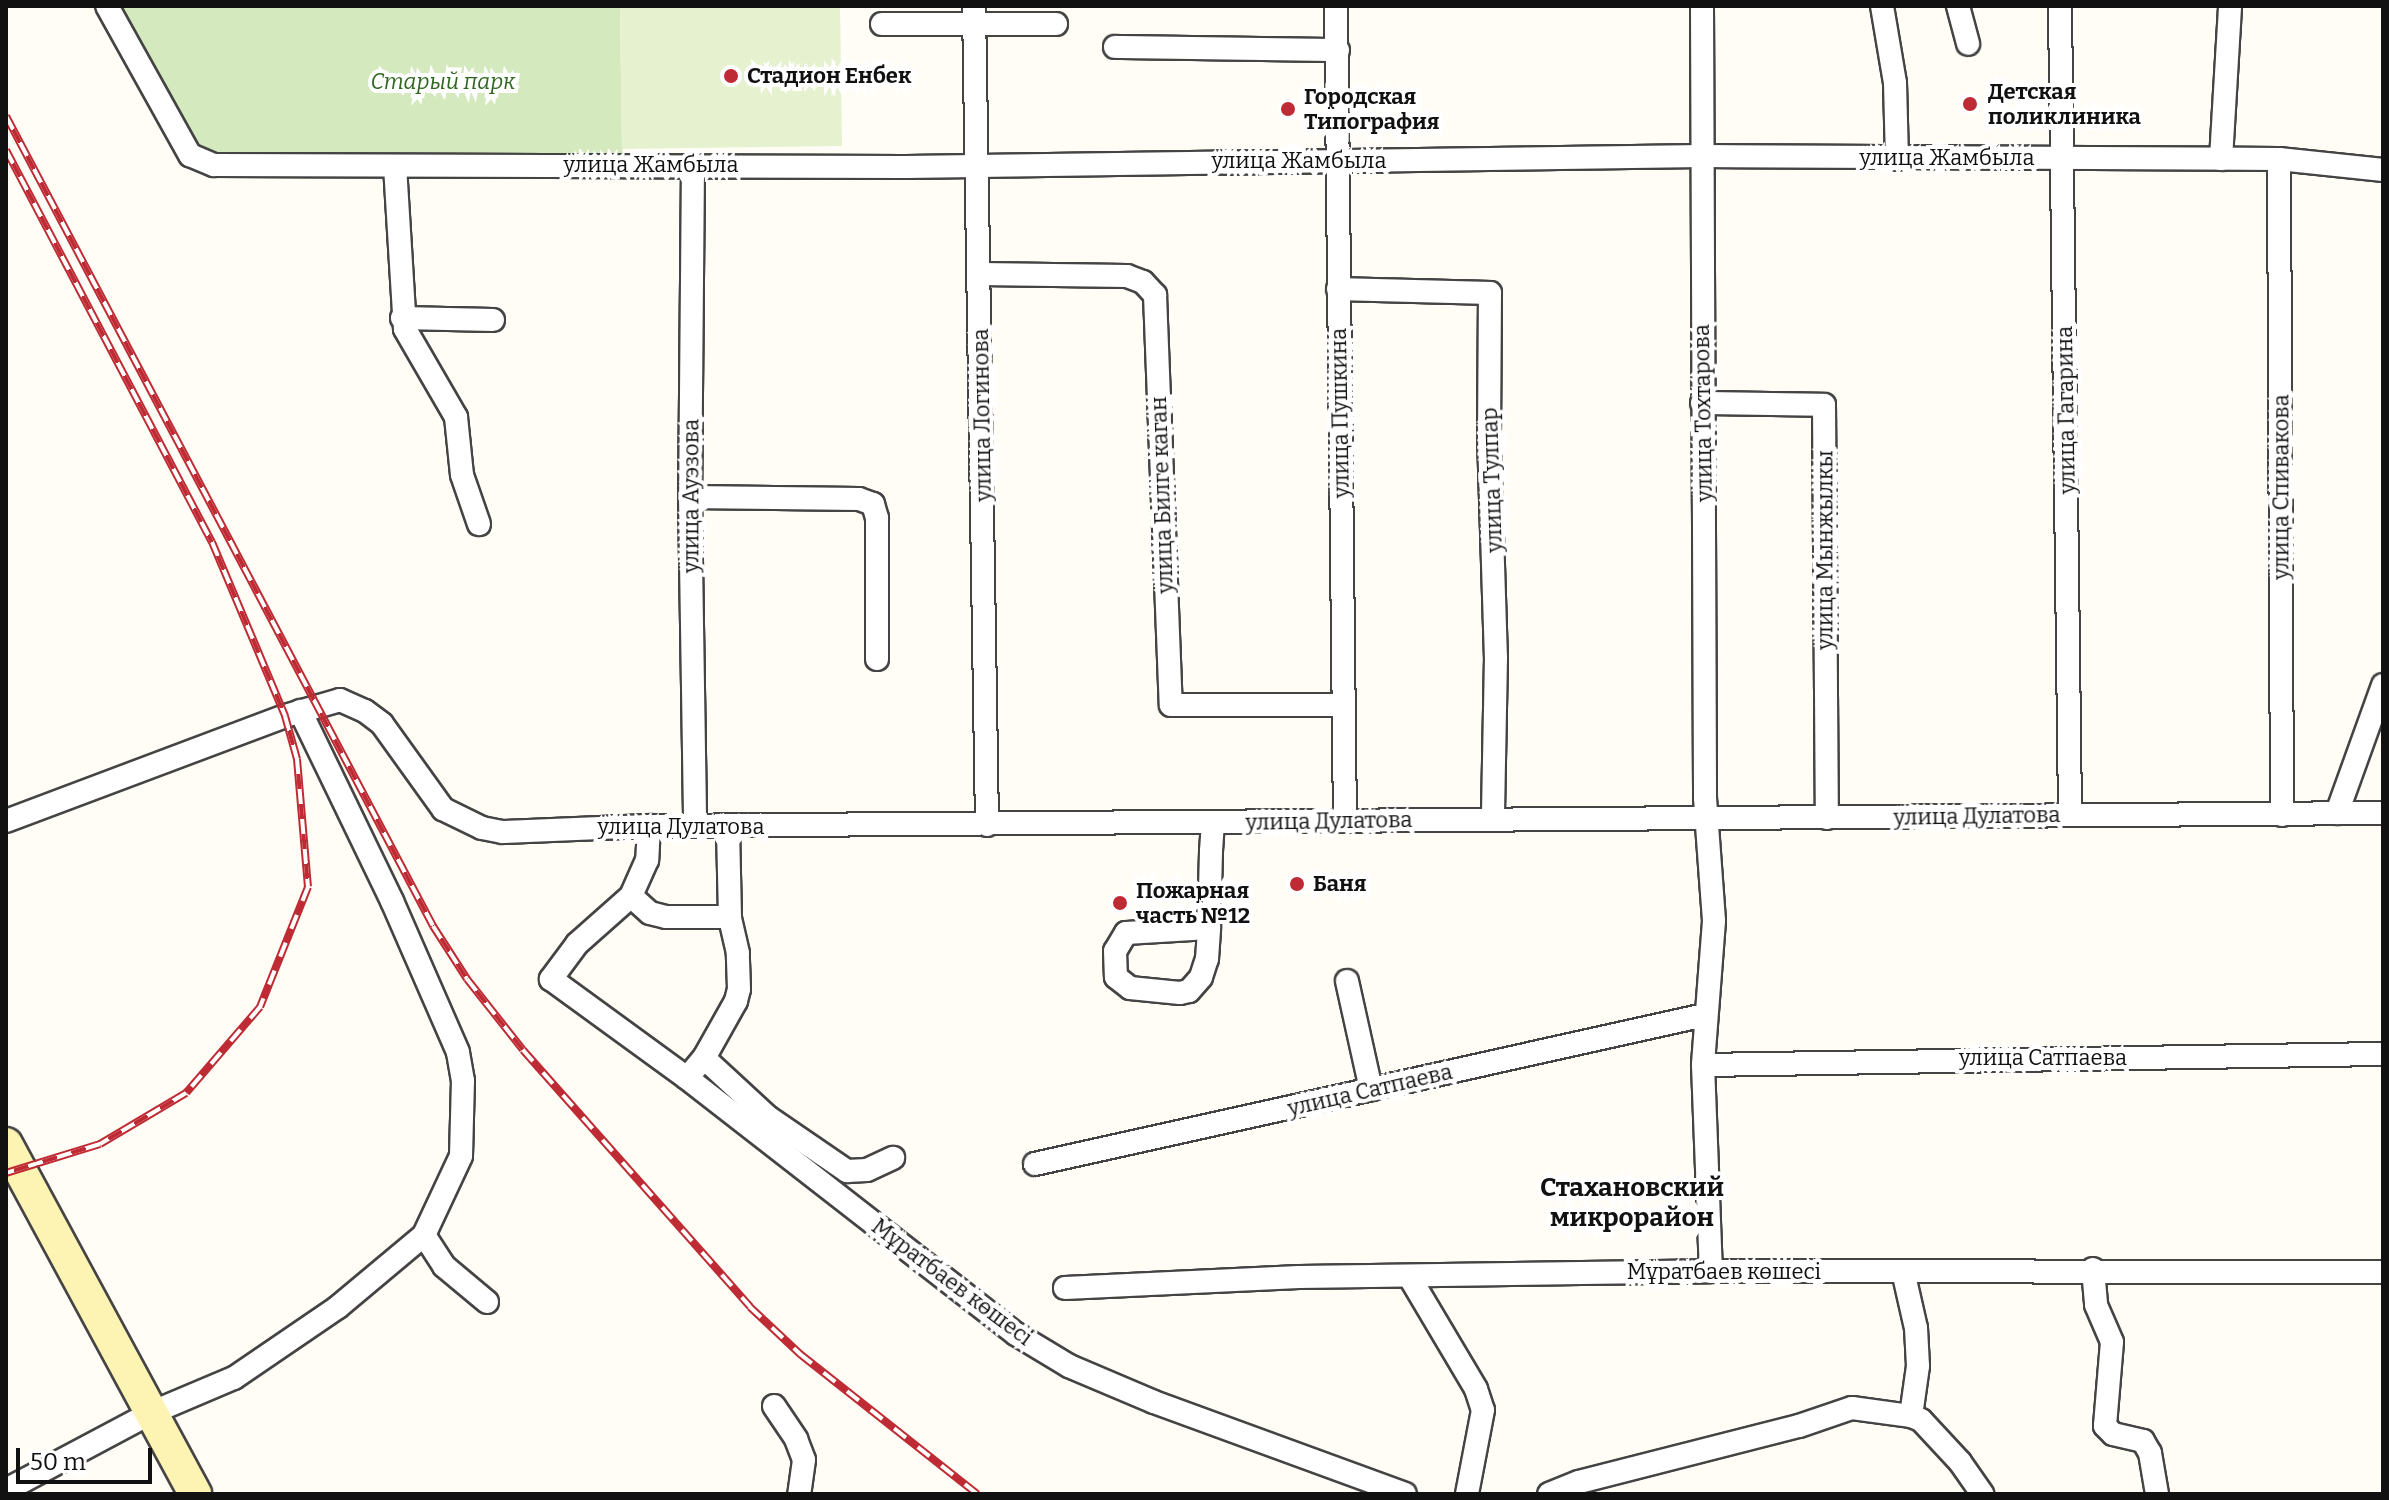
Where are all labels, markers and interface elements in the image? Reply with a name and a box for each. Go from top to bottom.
place label: Стадион Енбек [747,63,911,89]
marker: Стадион Енбек [722,67,740,85]
park label: Старый парк [371,69,515,95]
place label: Детская поликлиника [1988,78,2141,130]
place label: Городская Типография [1304,83,1440,134]
marker: Детская поликлиника [1959,93,1981,115]
marker: Городская Типография [1279,100,1297,118]
street label: улица Жамбыла [1860,145,2034,171]
street label: улица Жамбыла [1212,148,1386,174]
street label: улица Жамбыла [564,152,738,178]
street label: улица Тохтарова [1688,324,1718,502]
street label: улица Гагарина [2051,326,2081,494]
street label: улица Логинова [967,328,997,502]
street label: улица Пушкина [1325,328,1355,498]
street label: улица Спивакова [2268,394,2294,580]
street label: улица Билге каган [1145,396,1179,594]
street label: улица Тулпар [1476,407,1508,553]
street label: улица Ауэзова [678,419,704,573]
street label: улица Мынжылкы [1812,450,1838,650]
street label: улица Дулатова [1893,801,2061,831]
street label: улица Дулатова [1245,806,1413,836]
street label: улица Дулатова [598,814,764,840]
place label: Баня [1313,871,1366,897]
marker: Баня [1288,875,1306,893]
place label: Пожарная часть №12 [1136,877,1250,928]
marker: Пожарная часть №12 [1111,894,1129,912]
street label: улица Сатпаева [1959,1045,2127,1071]
street label: улица Сатпаева [1285,1058,1455,1122]
district label: Стахановский микрорайон [1540,1172,1724,1234]
street label: Мұратбаев көшесі [866,1213,1038,1351]
street label: Мұратбаев көшесі [1627,1259,1821,1285]
scale bar [20,1432,156,1482]
text: 50 m [30,1448,86,1476]

